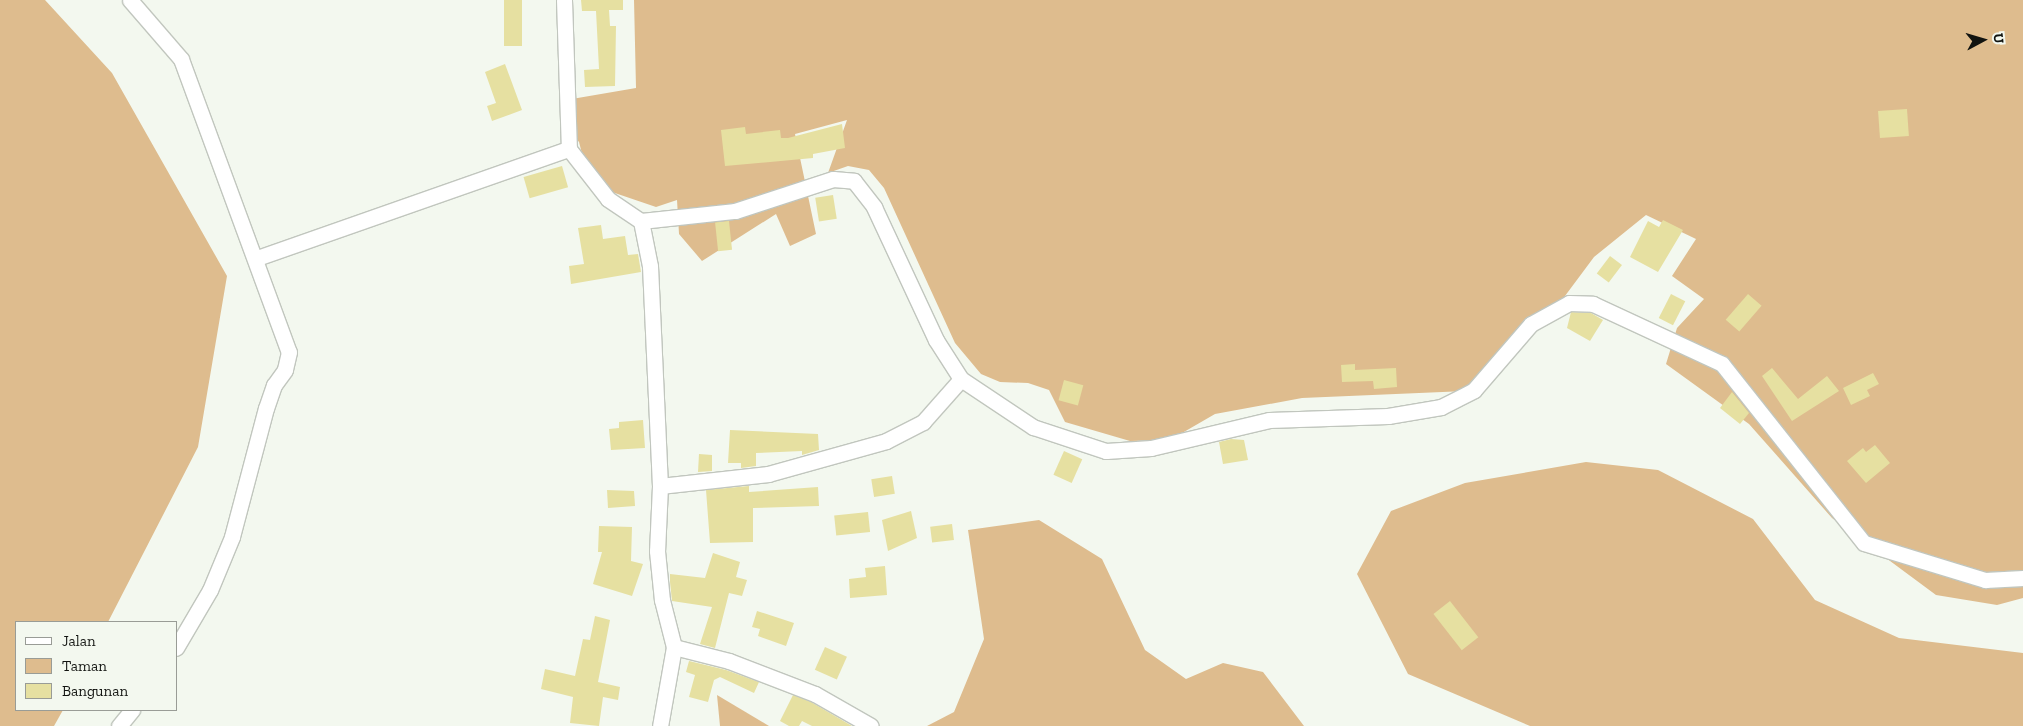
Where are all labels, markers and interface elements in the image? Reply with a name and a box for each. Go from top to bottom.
north arrow [1958,15,2008,65]
text: U [1989,32,2007,44]
legend [15,621,178,711]
text: Jalan [62,632,96,650]
text: Taman [62,657,107,675]
text: Bangunan [62,682,128,700]

